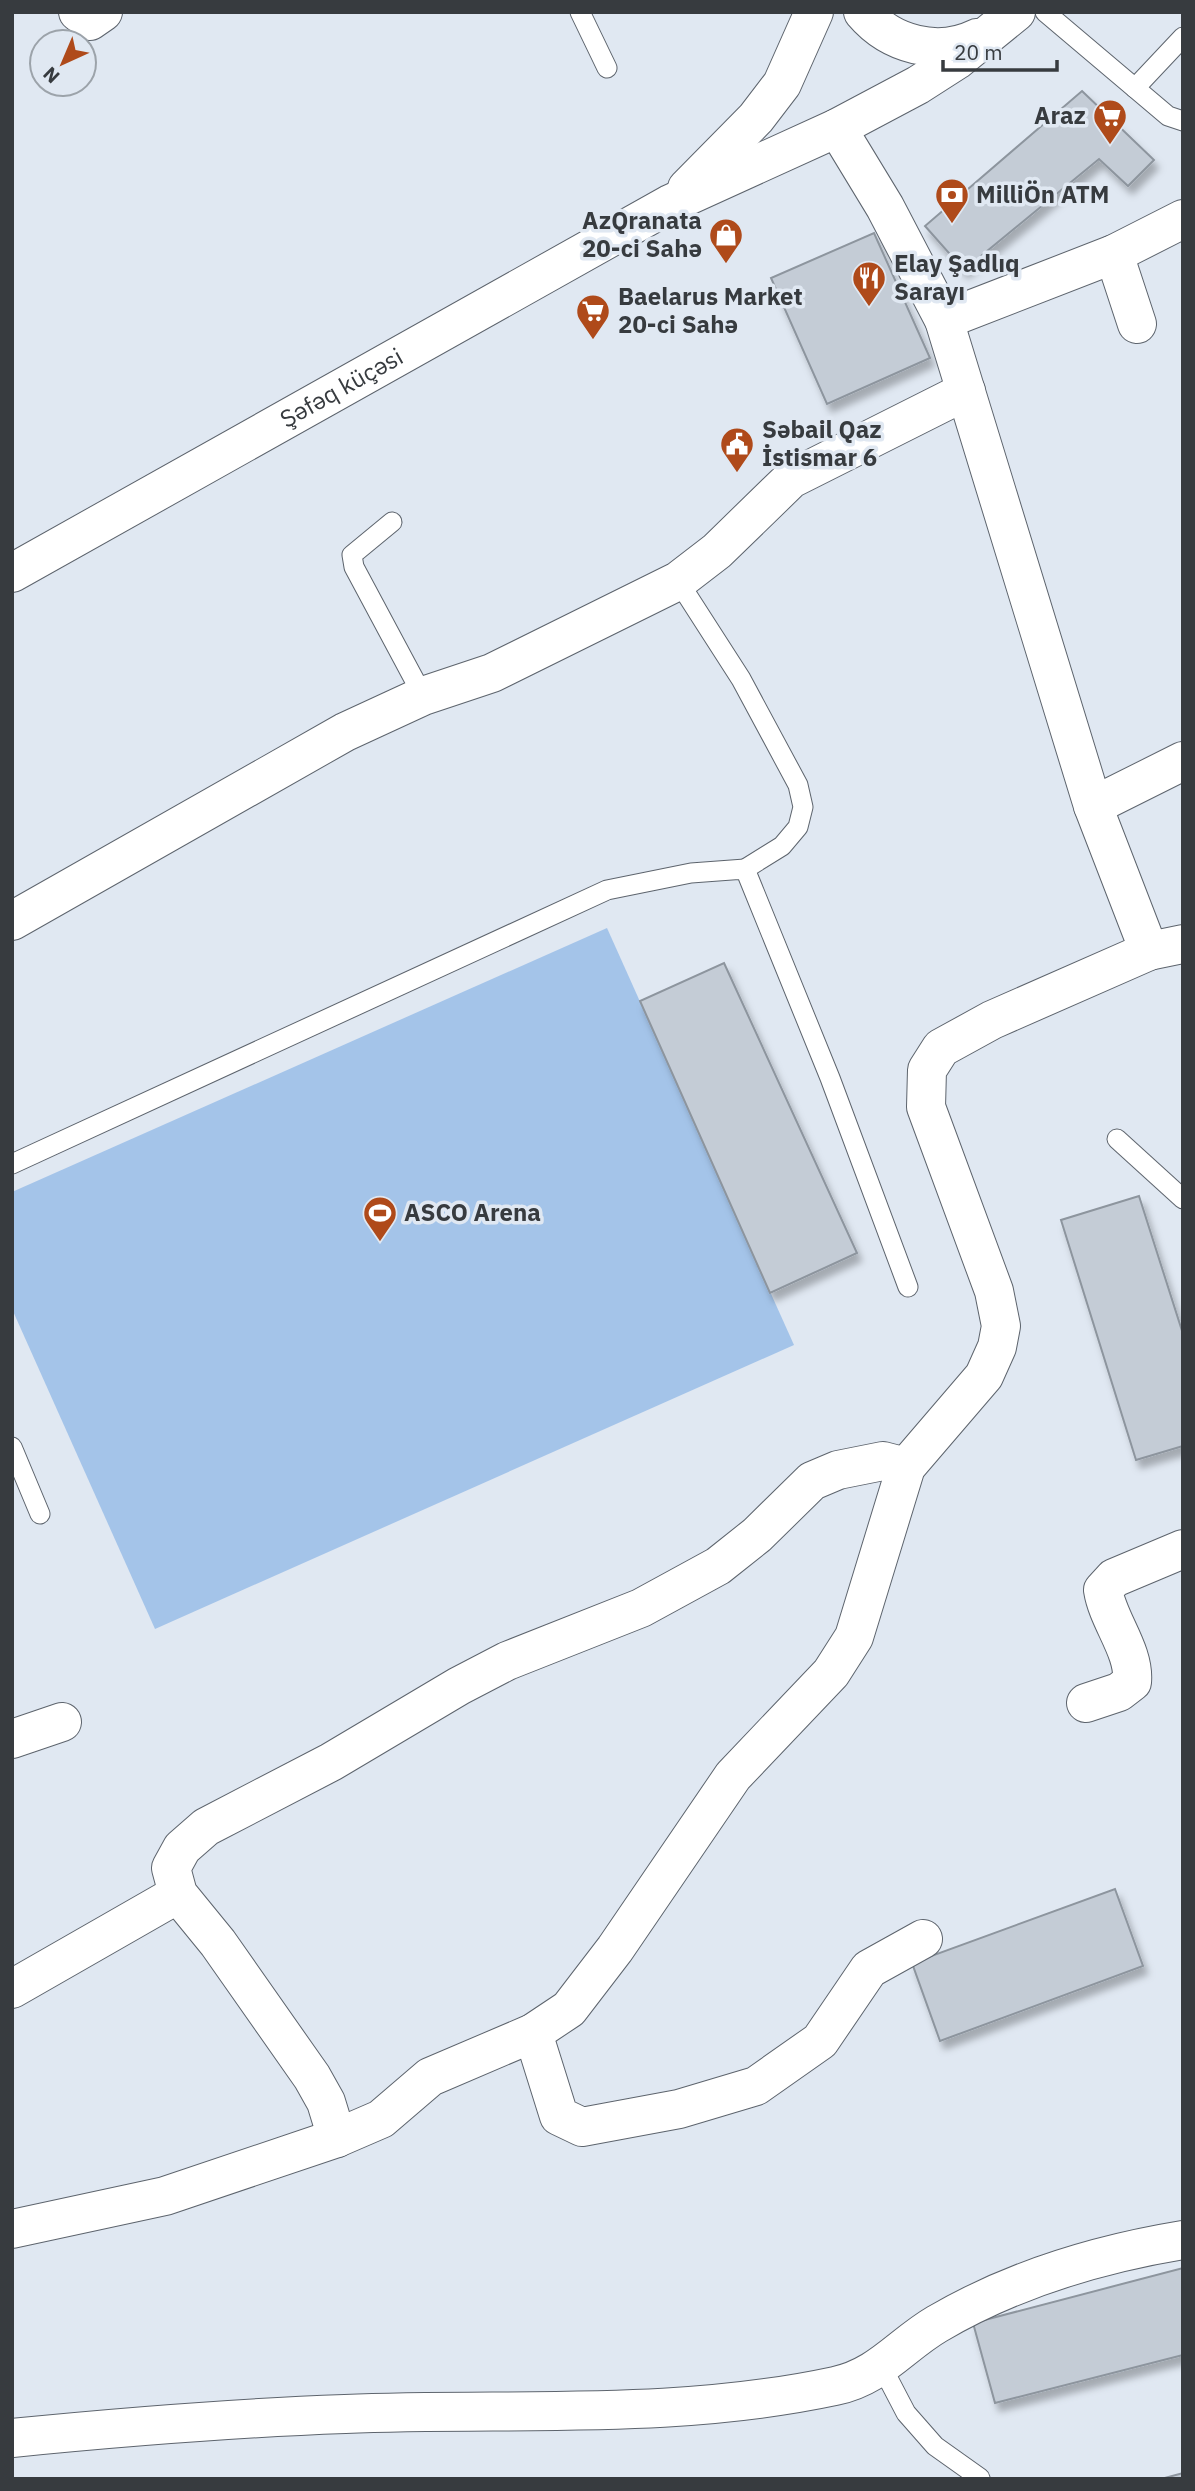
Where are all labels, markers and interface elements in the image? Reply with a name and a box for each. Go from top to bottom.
north arrow [28,28,98,98]
scale bar [943,28,1057,72]
text: 20 m [954,38,1003,66]
text: N [38,62,64,89]
supermarket icon: Araz [1091,97,1129,146]
place label: Araz [1034,99,1086,131]
bank icon: MilliÖn ATM [933,176,971,225]
place label: MilliÖn ATM [976,178,1109,210]
place label: AzQranata 20-ci Sahə [582,204,702,264]
shop icon: AzQranata 20-ci Sahə [707,216,745,265]
place label: Elay Şadlıq Sarayı [894,247,1020,307]
restaurant icon: Elay Şadlıq Sarayı [850,259,888,308]
place label: Baelarus Market 20-ci Sahə [618,280,803,340]
supermarket icon: Baelarus Market 20-ci Sahə [574,292,612,341]
street label: Şəfəq küçəsi [274,340,409,435]
place label: Səbail Qaz İstismar 6 [762,413,882,473]
public building icon: Səbail Qaz İstismar 6 [718,425,756,474]
sports icon: ASCO Arena [361,1194,399,1243]
place label: ASCO Arena [404,1196,541,1228]

